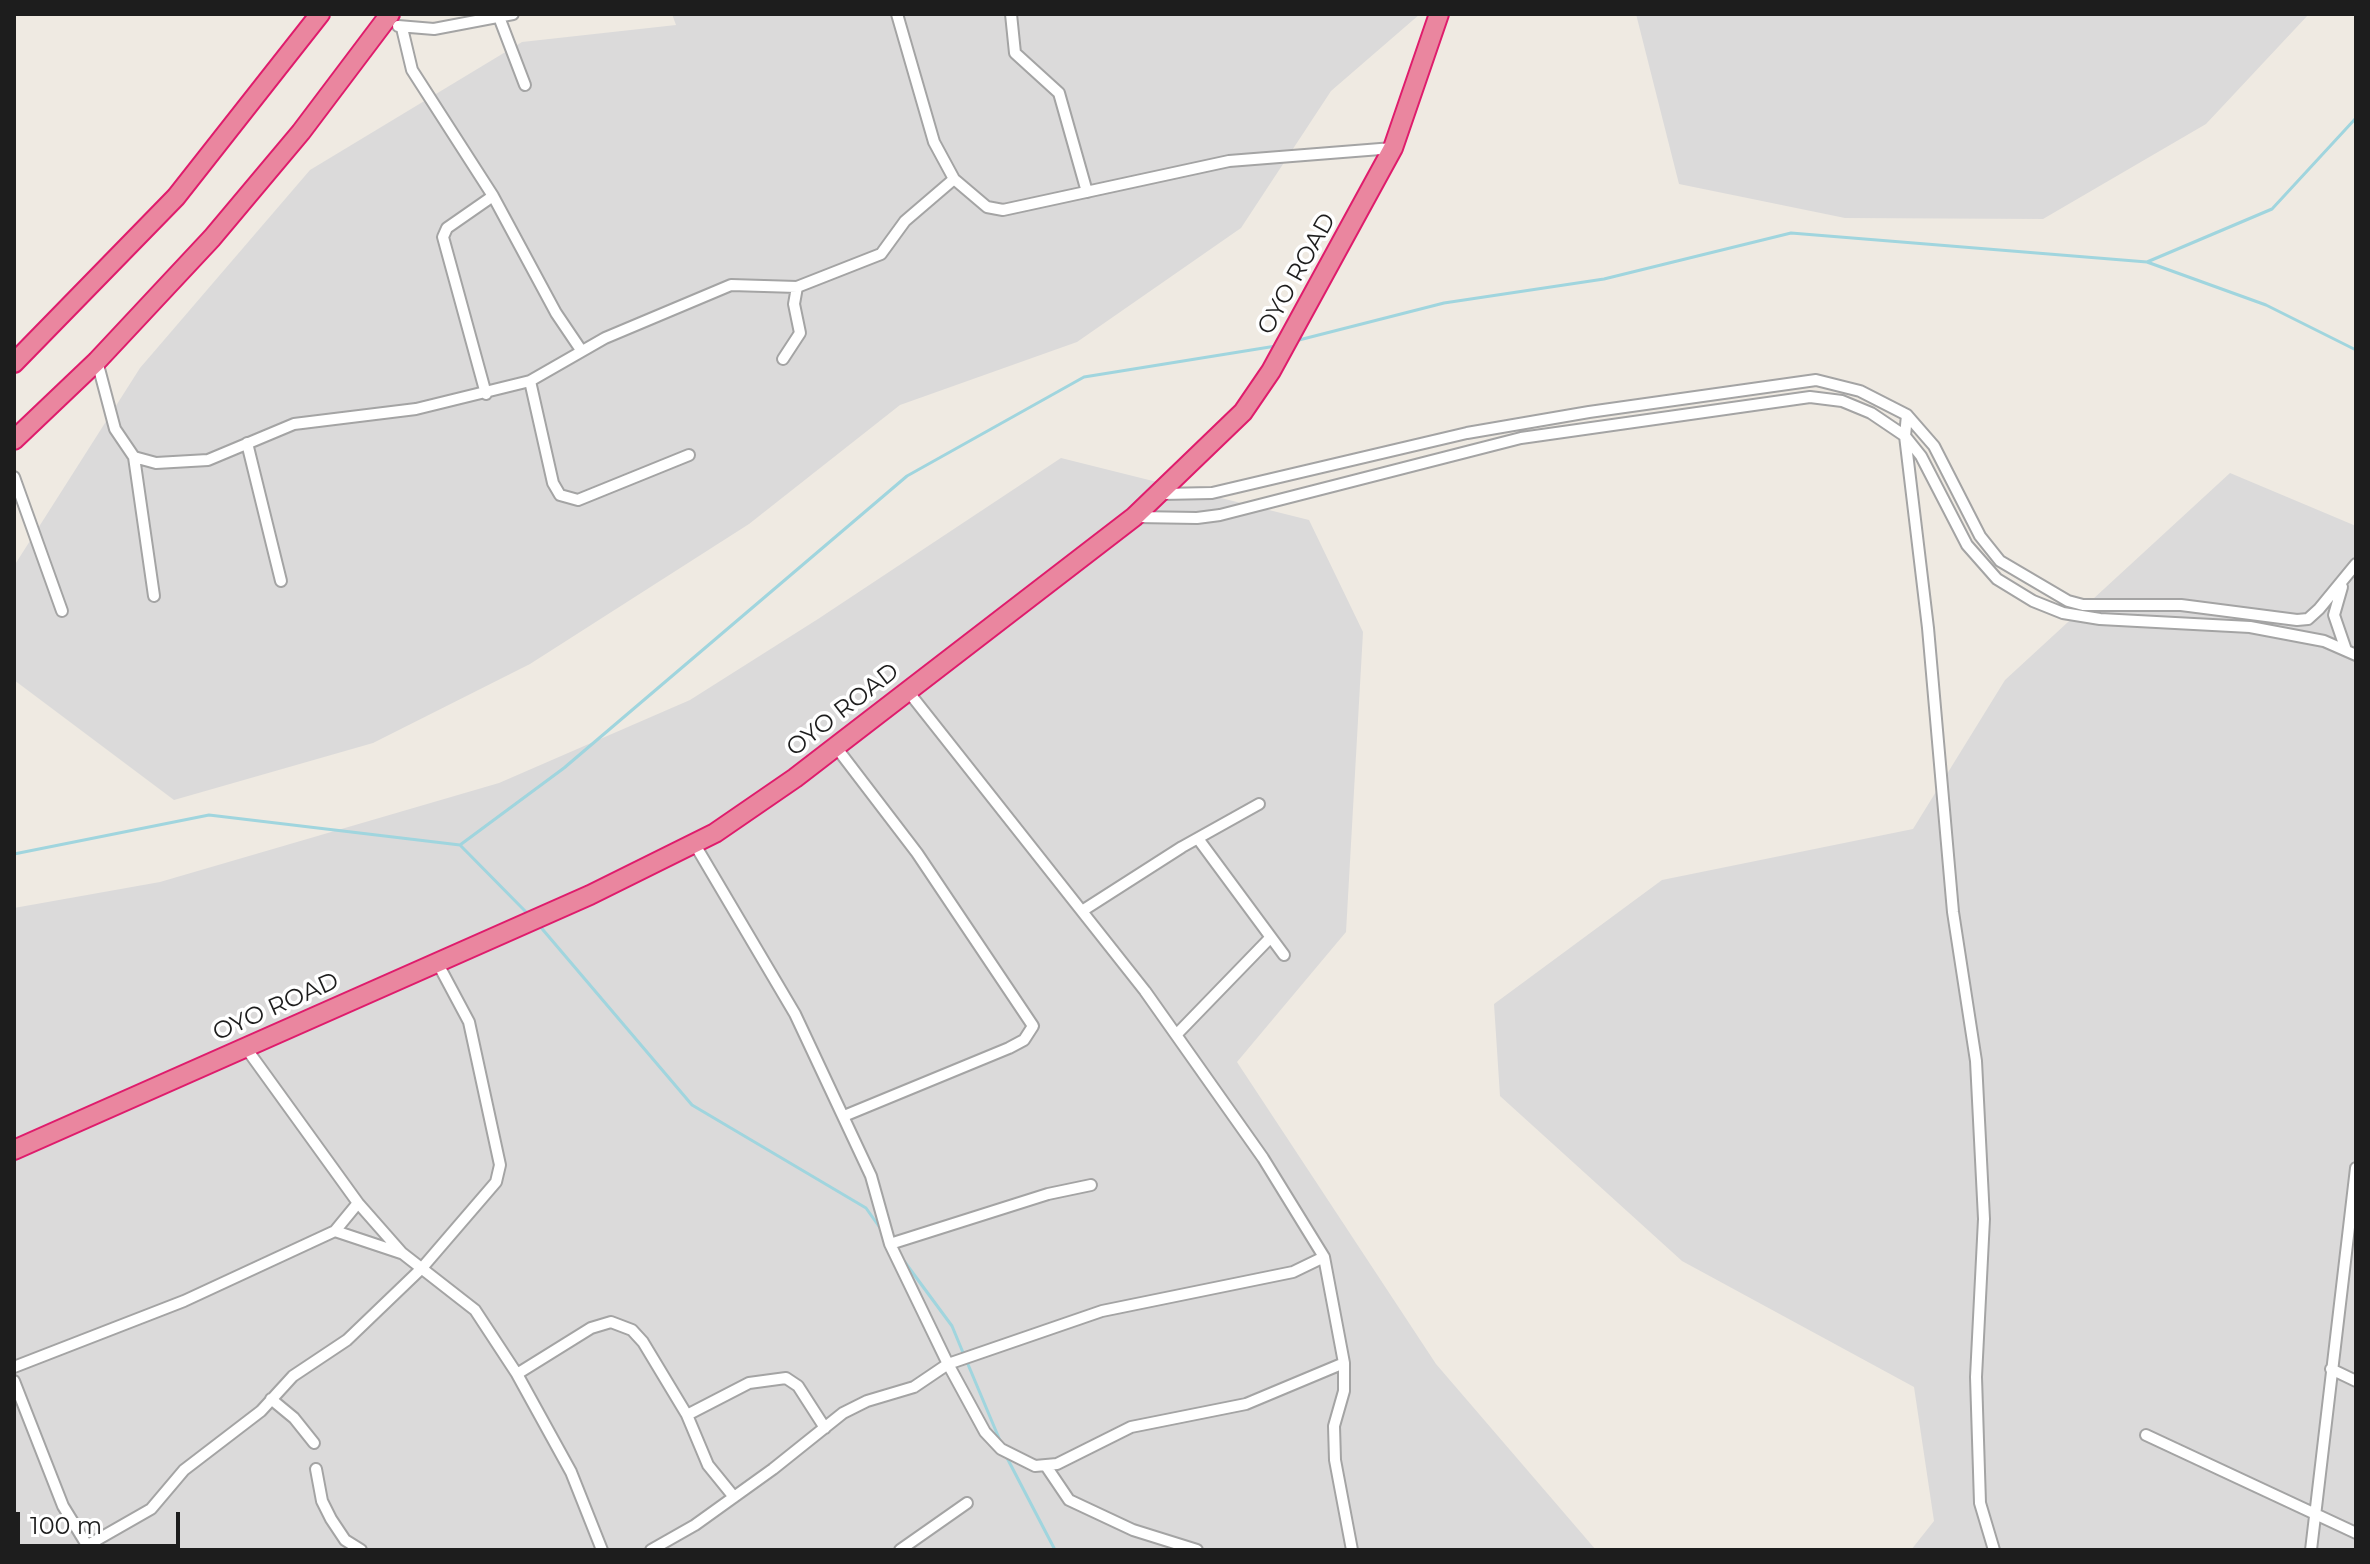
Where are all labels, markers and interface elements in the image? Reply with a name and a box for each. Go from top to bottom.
street label: OYO ROAD [1252,208,1342,340]
street label: OYO ROAD [781,657,905,763]
street label: OYO ROAD [209,966,343,1048]
scale bar [20,1496,184,1546]
text: 100 m [30,1511,102,1540]

